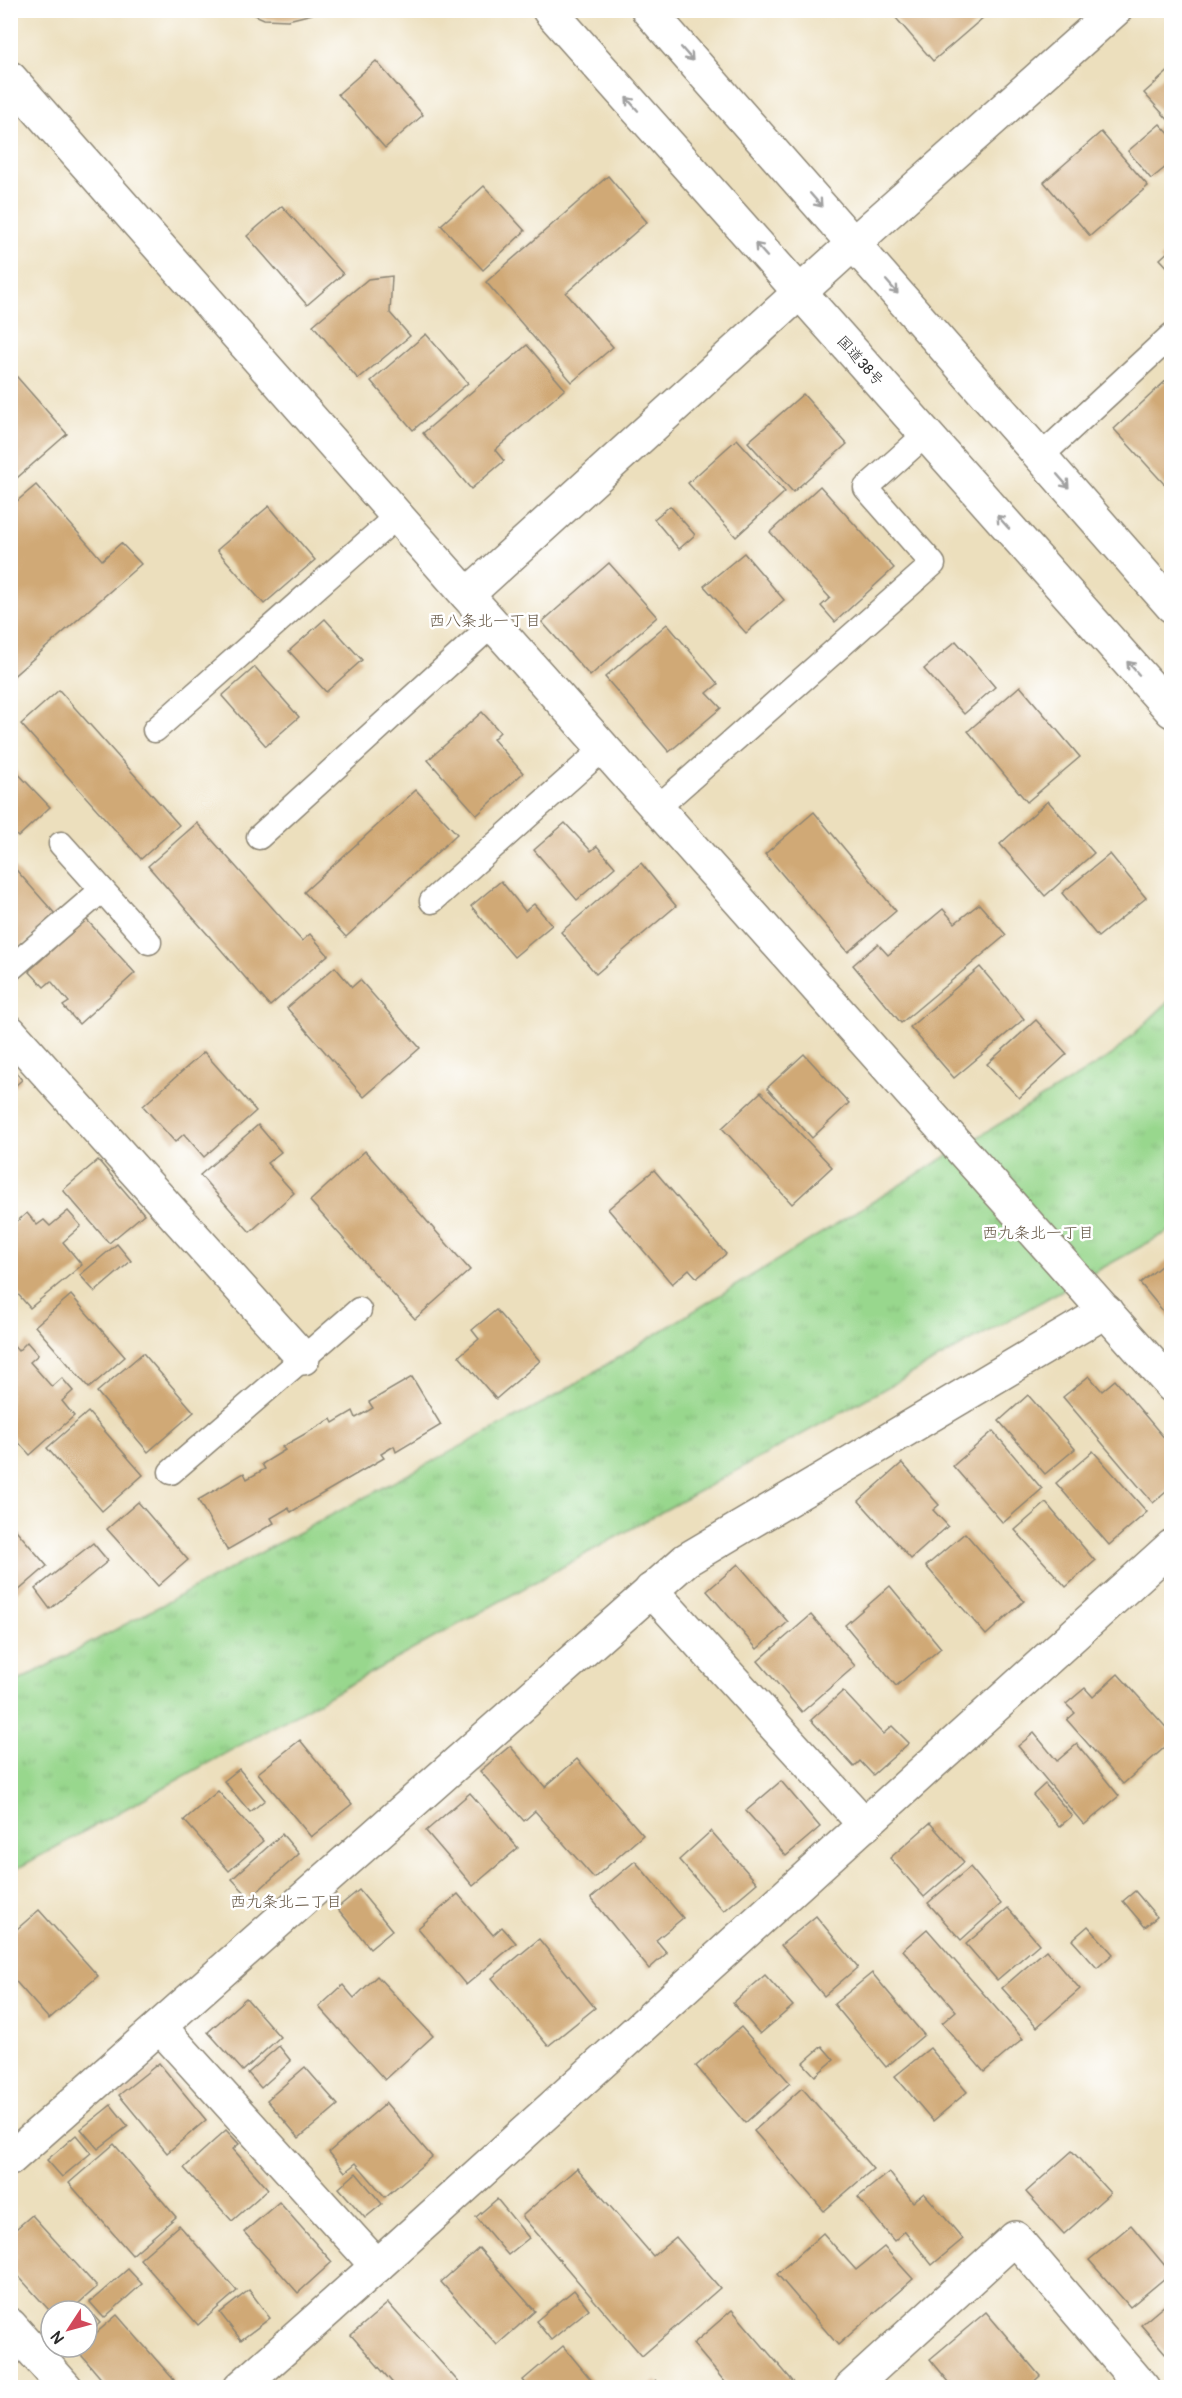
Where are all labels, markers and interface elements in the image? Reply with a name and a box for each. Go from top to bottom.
one-way arrow [680,46,694,61]
one-way arrow [625,97,639,112]
one-way arrow [809,193,823,208]
one-way arrow [754,243,768,258]
one-way arrow [885,279,899,294]
street label: 国道38号 [833,332,887,390]
one-way arrow [1056,473,1069,489]
one-way arrow [996,515,1010,530]
district label: 西八条北一丁目 [429,611,541,631]
one-way arrow [1126,661,1140,676]
district label: 西九条北一丁目 [982,1223,1094,1243]
district label: 西九条北二丁目 [230,1892,342,1912]
north arrow [39,2299,99,2359]
text: N [46,2327,69,2347]

